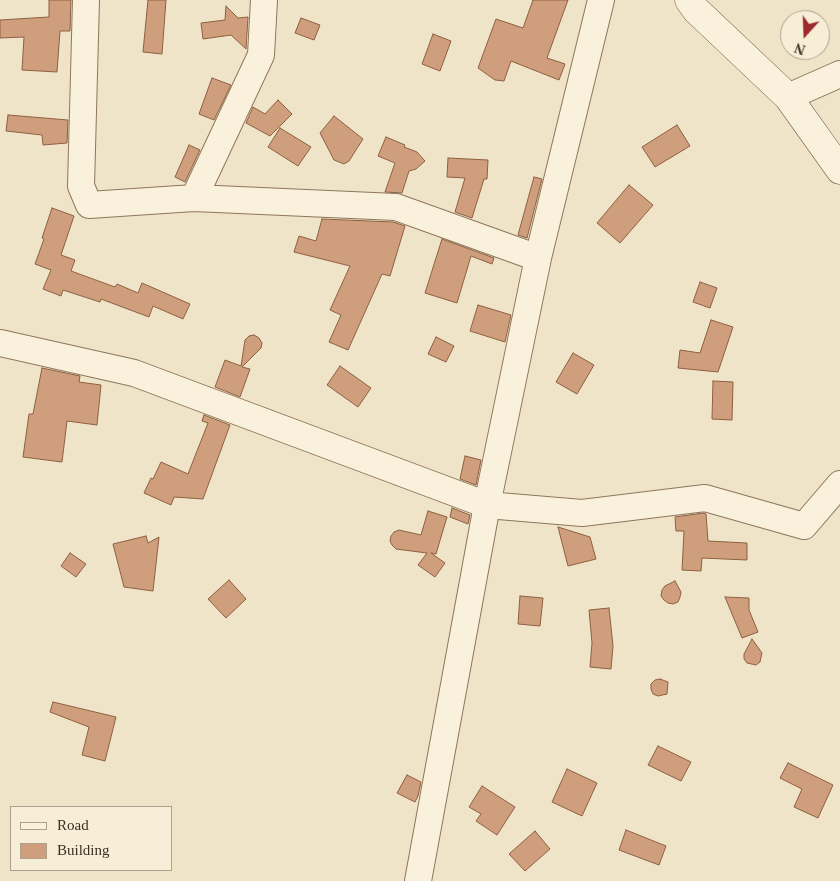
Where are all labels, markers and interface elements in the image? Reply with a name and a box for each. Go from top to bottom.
north arrow [780,10,830,60]
text: N [793,40,807,57]
legend [10,806,172,871]
text: Road [57,817,89,833]
text: Building [57,842,110,858]

